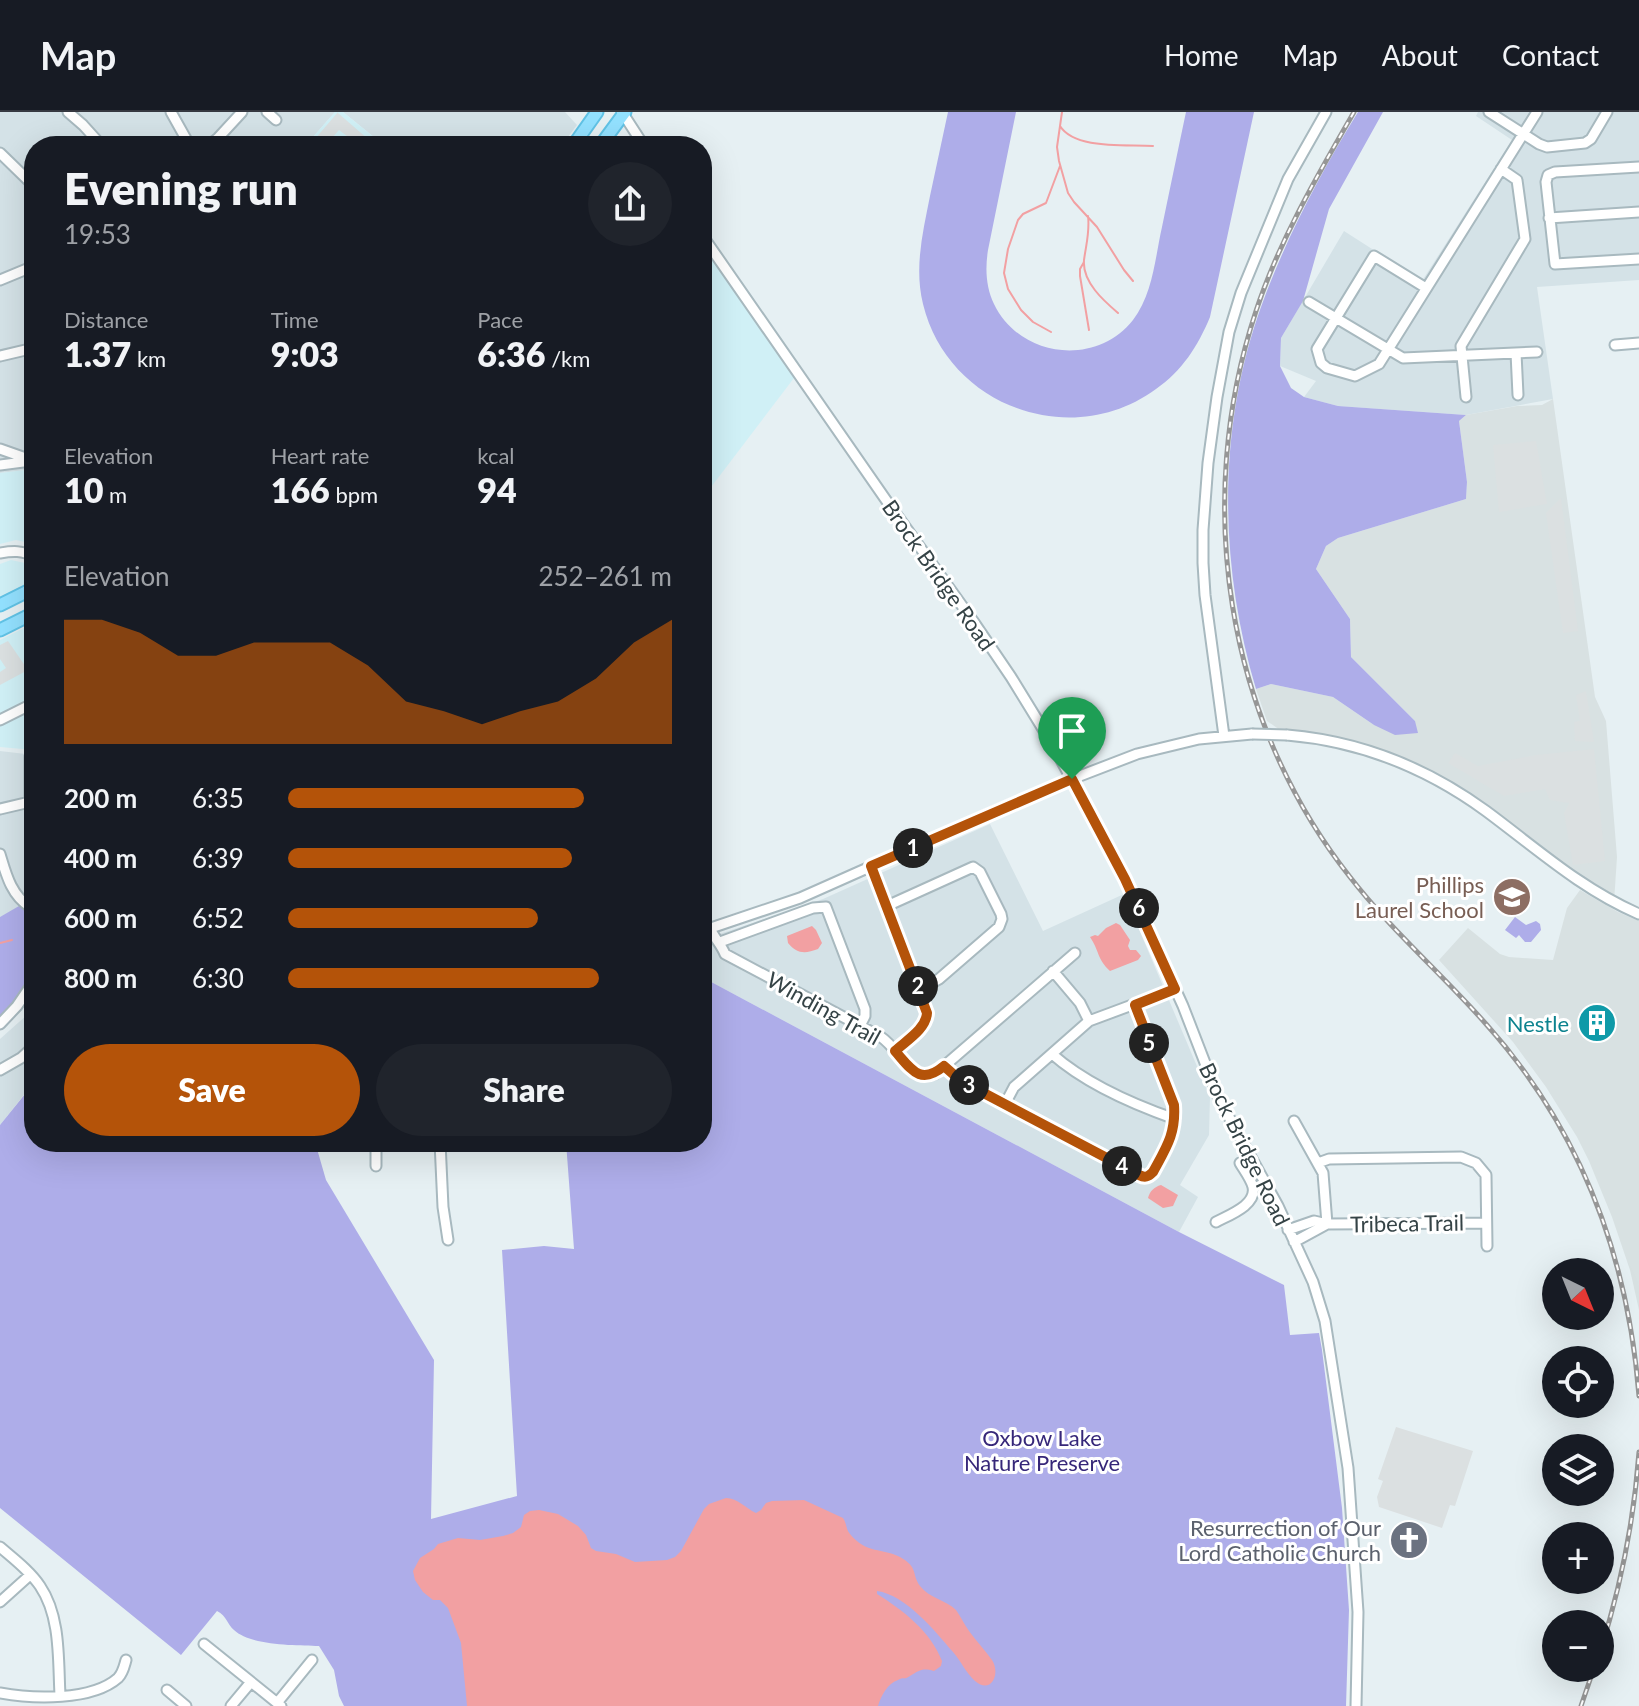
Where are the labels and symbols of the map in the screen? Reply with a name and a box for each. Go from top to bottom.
street label: Brock Bridge Road [877,494,1001,656]
pin [1038,697,1106,779]
pin: 1 [893,828,933,868]
place label: Phillips Laurel School [1355,871,1484,923]
school or university icon: Phillips Laurel School [1491,876,1533,918]
pin: 6 [1119,888,1159,928]
street label: Winding Trail [762,966,886,1050]
pin: 2 [898,966,938,1006]
building icon: Nestle [1576,1002,1618,1044]
place label: Nestle [1507,1010,1569,1037]
pin: 5 [1129,1023,1169,1063]
street label: Brock Bridge Road [1194,1058,1296,1230]
pin: 3 [949,1065,989,1105]
pin: 4 [1102,1146,1142,1186]
street label: Tribeca Trail [1350,1209,1464,1237]
north arrow [1542,1258,1614,1330]
park label: Oxbow Lake Nature Preserve [964,1424,1120,1476]
place label: Resurrection of Our Lord Catholic Church [1178,1514,1381,1566]
church icon: Resurrection of Our Lord Catholic Church [1388,1519,1430,1561]

